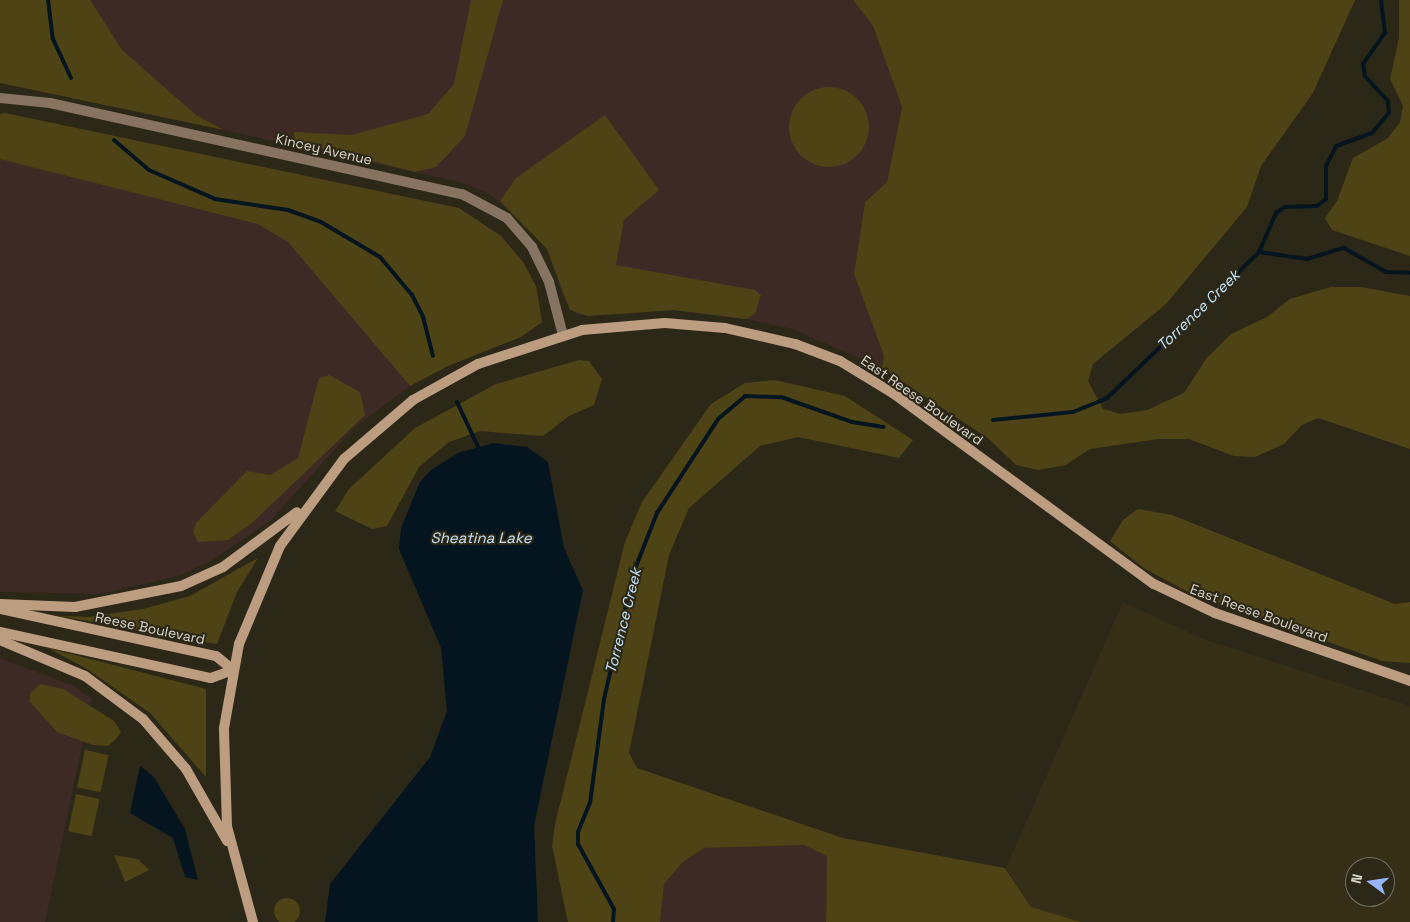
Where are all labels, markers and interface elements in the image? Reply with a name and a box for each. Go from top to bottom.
street label: Kincey Avenue [274,130,374,168]
water label: Torrence Creek [1153,266,1243,354]
street label: East Reese Boulevard [858,351,986,449]
water label: Sheatina Lake [430,529,532,547]
water label: Torrence Creek [601,566,645,676]
street label: East Reese Boulevard [1188,580,1330,646]
street label: Reese Boulevard [93,608,207,648]
north arrow [1345,857,1395,907]
text: N [1347,872,1366,885]

